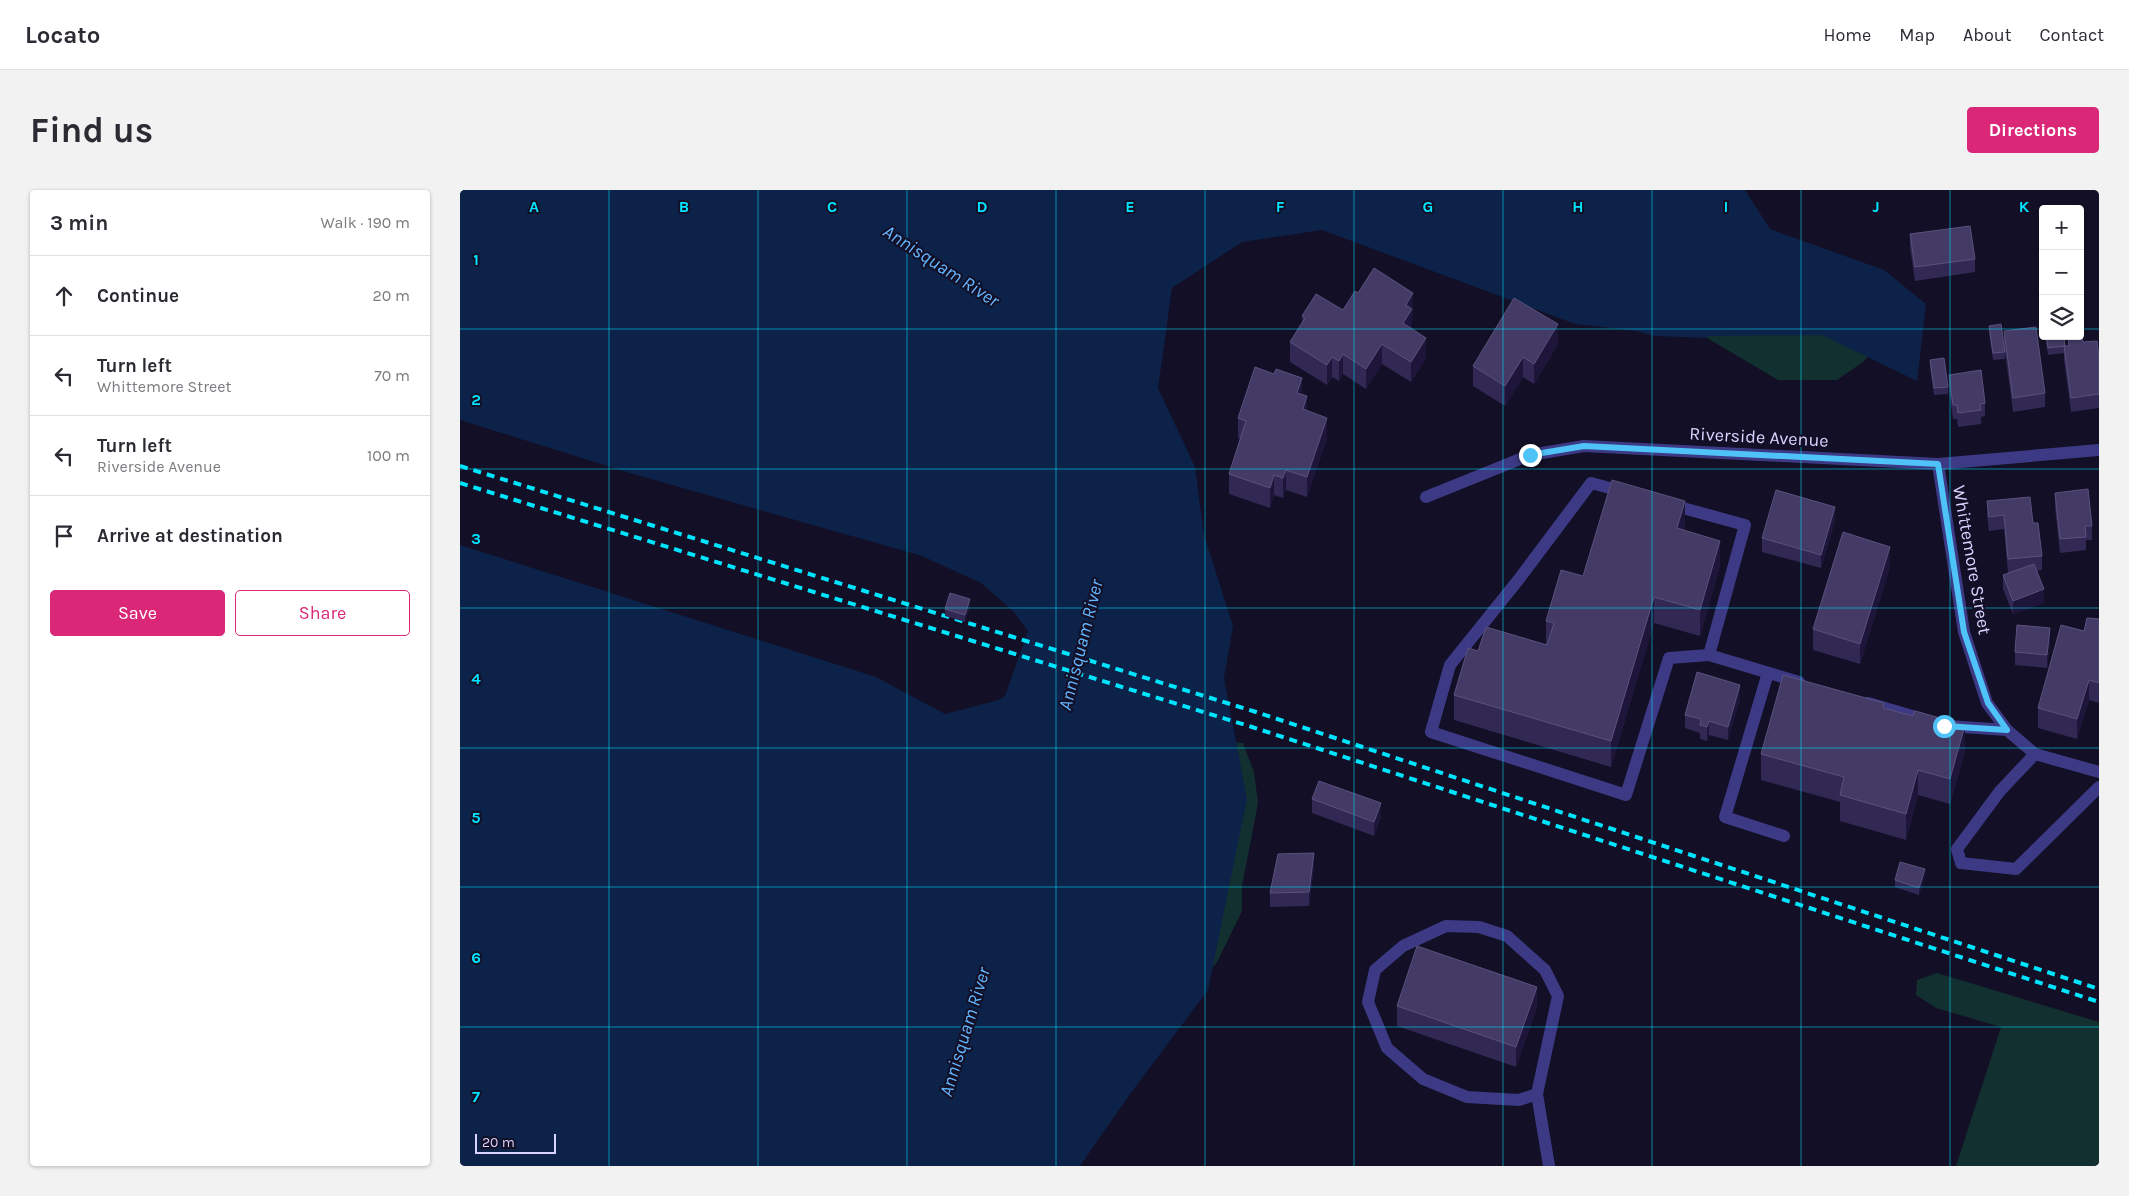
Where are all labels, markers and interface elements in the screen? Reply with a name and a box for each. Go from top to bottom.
text: Locato [25,21,100,49]
text: Home [1823,24,1871,46]
text: Map [1899,24,1935,46]
text: About [1963,24,2012,46]
text: Contact [2040,24,2104,46]
button: Directions [1967,107,2099,153]
text: Find us [30,110,153,151]
text: A [529,197,539,216]
text: B [679,197,689,216]
text: C [827,197,837,216]
text: D [977,197,988,216]
text: E [1125,197,1135,216]
text: F [1276,197,1285,216]
text: G [1423,197,1433,216]
text: H [1572,197,1584,216]
text: I [1724,197,1728,216]
text: J [1872,197,1880,216]
text: K [2019,197,2030,216]
map controls [2039,205,2084,340]
button: + [2039,205,2084,250]
text: 3 min [50,211,108,235]
text: Walk · 190 m [321,213,410,232]
water label: Annisquam River [879,220,1004,313]
text: 1 [473,250,479,269]
button: − [2039,250,2084,295]
icon: ahead [50,282,78,310]
text: Continue [97,285,179,307]
text: 20 m [372,286,410,305]
button: layers [2039,295,2084,340]
text: Turn left [97,355,172,377]
icon: left [50,362,78,390]
text: 70 m [374,366,410,385]
text: Whittemore Street [97,377,231,396]
text: 2 [471,390,481,409]
street label: Riverside Avenue [1689,422,1829,452]
text: Turn left [97,435,172,457]
icon: left [50,442,78,470]
route end [1519,444,1542,467]
text: 100 m [367,446,410,465]
text: Riverside Avenue [97,457,221,476]
street label: Whittemore Street [1948,484,1996,637]
icon: arrive [50,522,78,550]
text: Arrive at destination [97,525,283,547]
text: 3 [471,529,481,548]
water label: Annisquam River [1054,576,1108,713]
button: Save [50,590,225,636]
button: Share [235,590,410,636]
text: 4 [471,669,481,688]
route start [1933,715,1956,738]
text: 5 [471,808,481,827]
text: 6 [471,948,481,967]
water label: Annisquam River [935,963,996,1099]
text: 7 [472,1087,480,1106]
scale bar [475,1131,556,1154]
text: 20 m [482,1134,515,1151]

